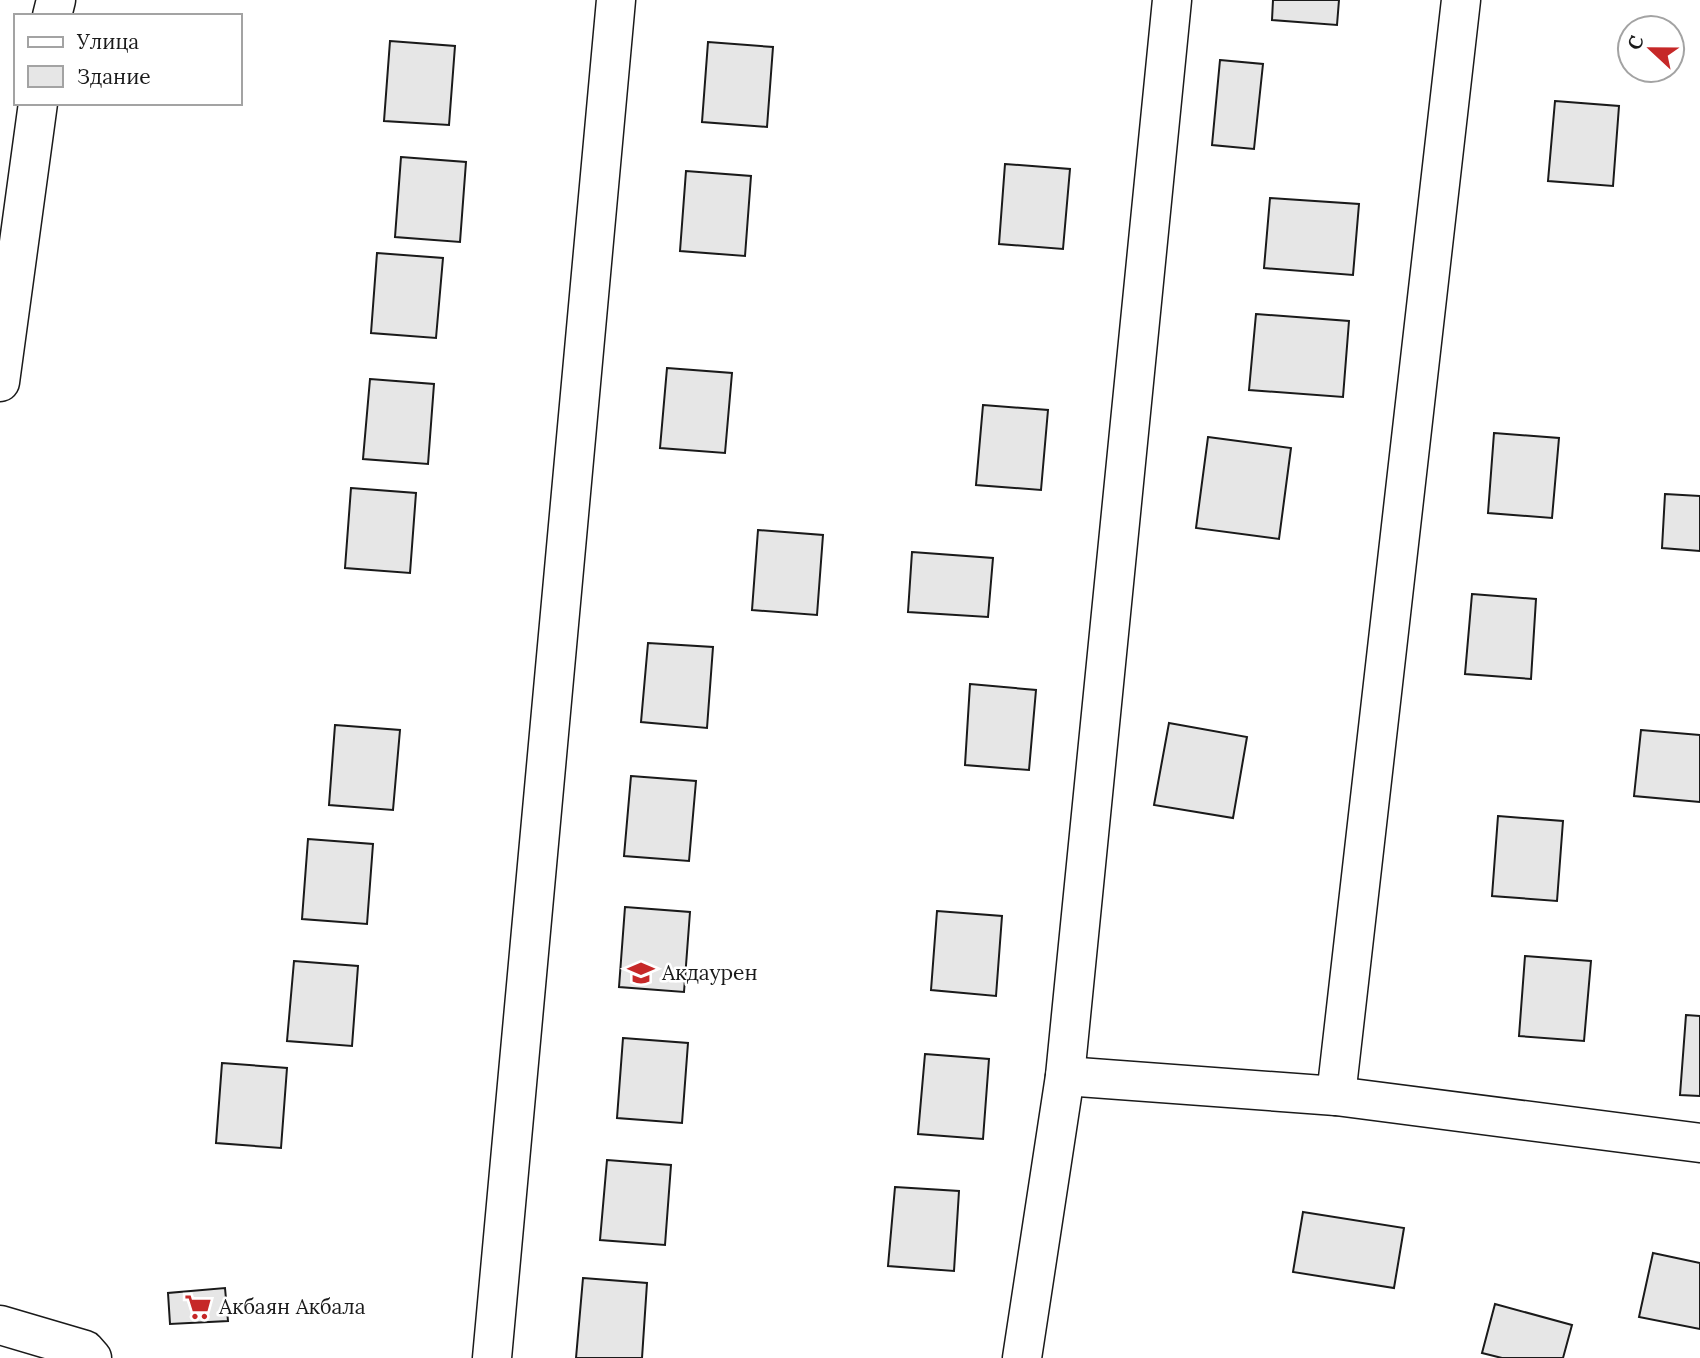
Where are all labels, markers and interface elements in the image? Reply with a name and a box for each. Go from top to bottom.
legend [14,14,242,105]
north arrow [1616,14,1686,84]
text: Улица [76,28,139,55]
text: С [1622,32,1649,53]
text: Здание [77,63,151,90]
school or university icon: Акдаурен [626,958,656,988]
place label: Акдаурен [661,959,758,986]
supermarket icon: Акбаян Акбала [183,1292,213,1322]
place label: Акбаян Акбала [218,1293,366,1320]

